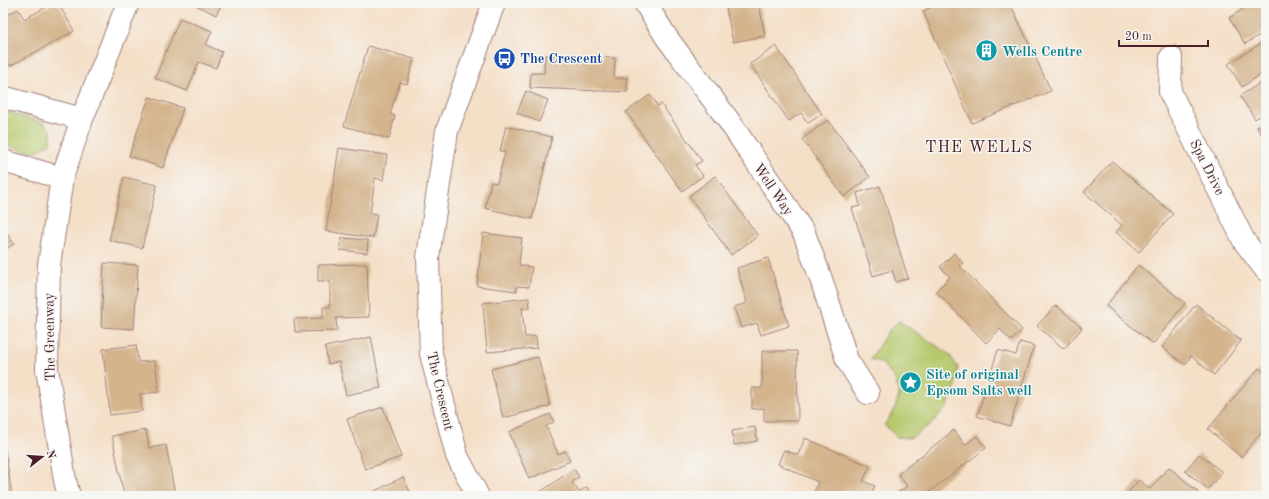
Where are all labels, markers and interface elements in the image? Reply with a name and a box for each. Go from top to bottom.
scale bar [1119,22,1208,48]
text: 20 m [1125,31,1152,43]
building icon: Wells Centre [974,38,1000,64]
bus stop icon: The Crescent [491,45,517,71]
place label: Wells Centre [1002,45,1082,59]
place label: The Crescent [520,52,602,66]
street label: Spa Drive [1187,137,1227,198]
district label: THE WELLS [925,140,1033,156]
street label: Well Way [751,161,796,219]
street label: The Greenway [42,292,58,381]
street label: The Crescent [424,350,456,432]
place label: Site of original Epsom Salts well [926,368,1032,398]
place icon: Site of original Epsom Salts well [897,369,923,395]
north arrow [22,437,62,477]
text: N [44,449,57,461]

